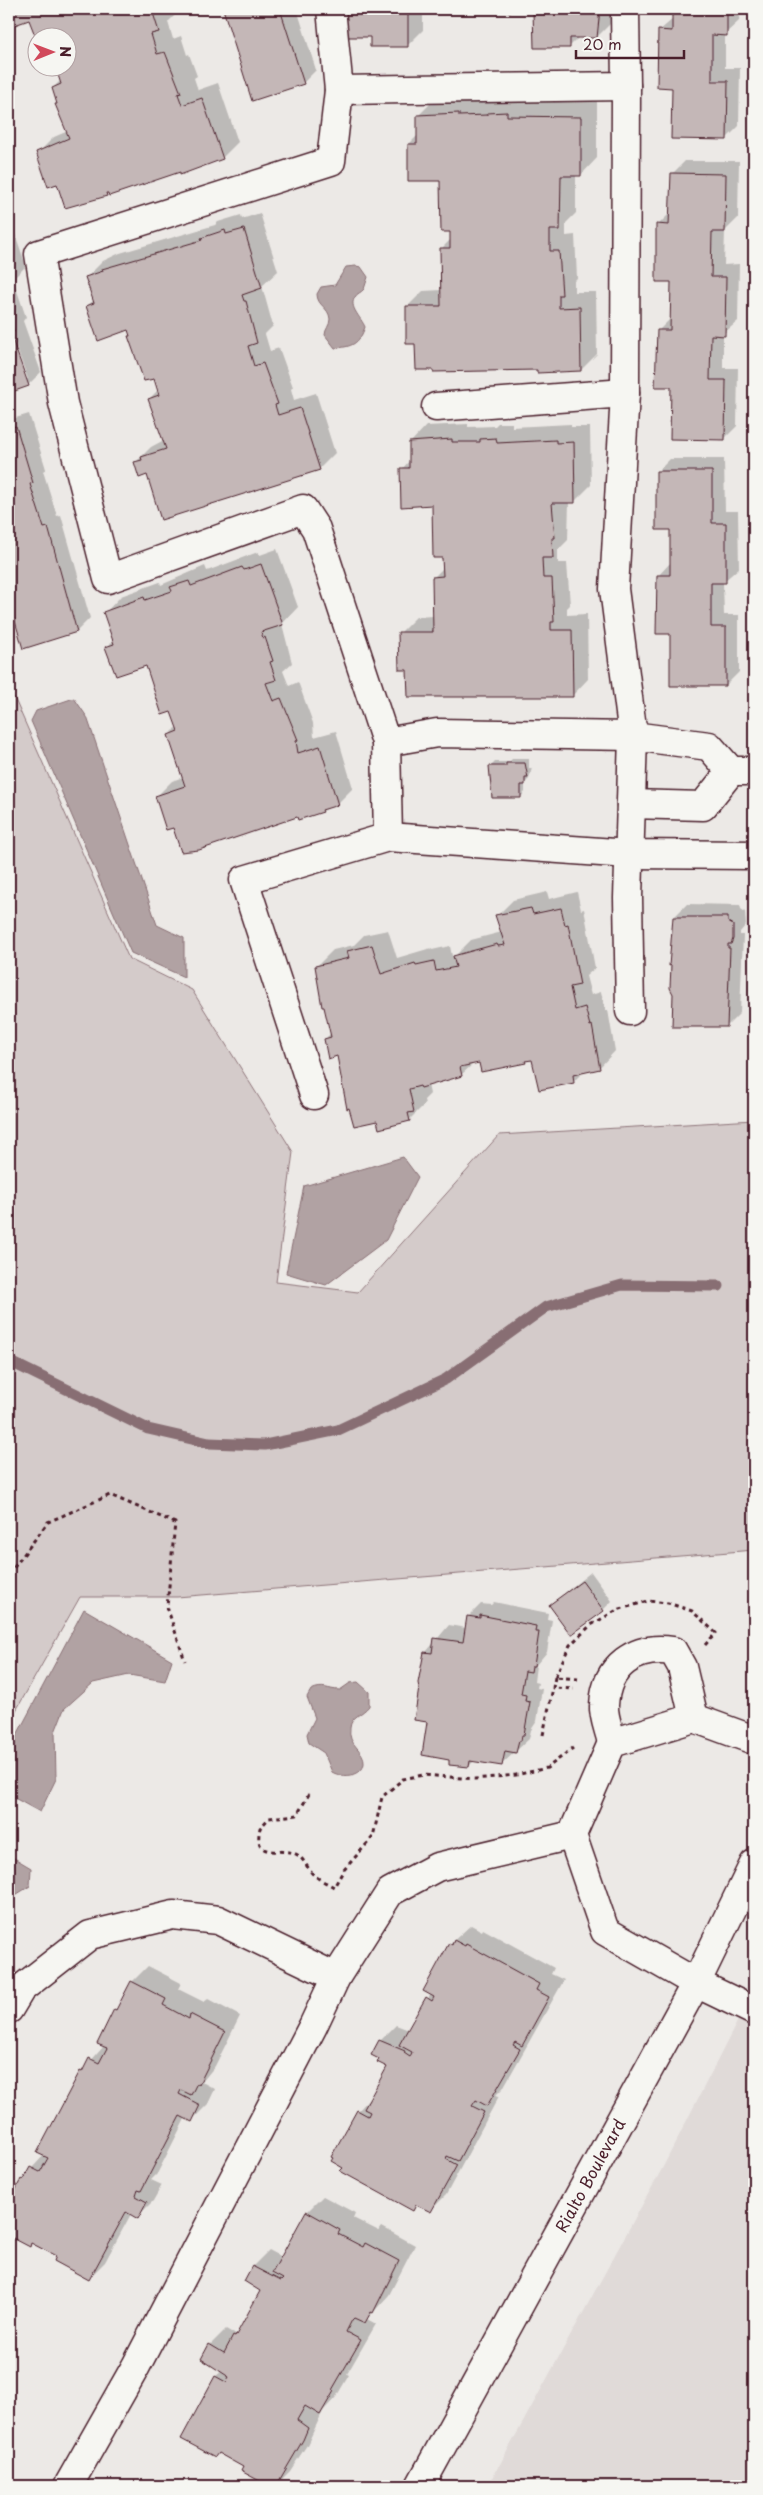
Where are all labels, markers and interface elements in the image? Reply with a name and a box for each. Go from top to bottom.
north arrow [28,28,78,78]
scale bar [576,28,683,60]
text: 20 m [583,32,622,55]
text: N [55,46,76,57]
street label: Rialto Boulevard [548,2114,631,2236]

